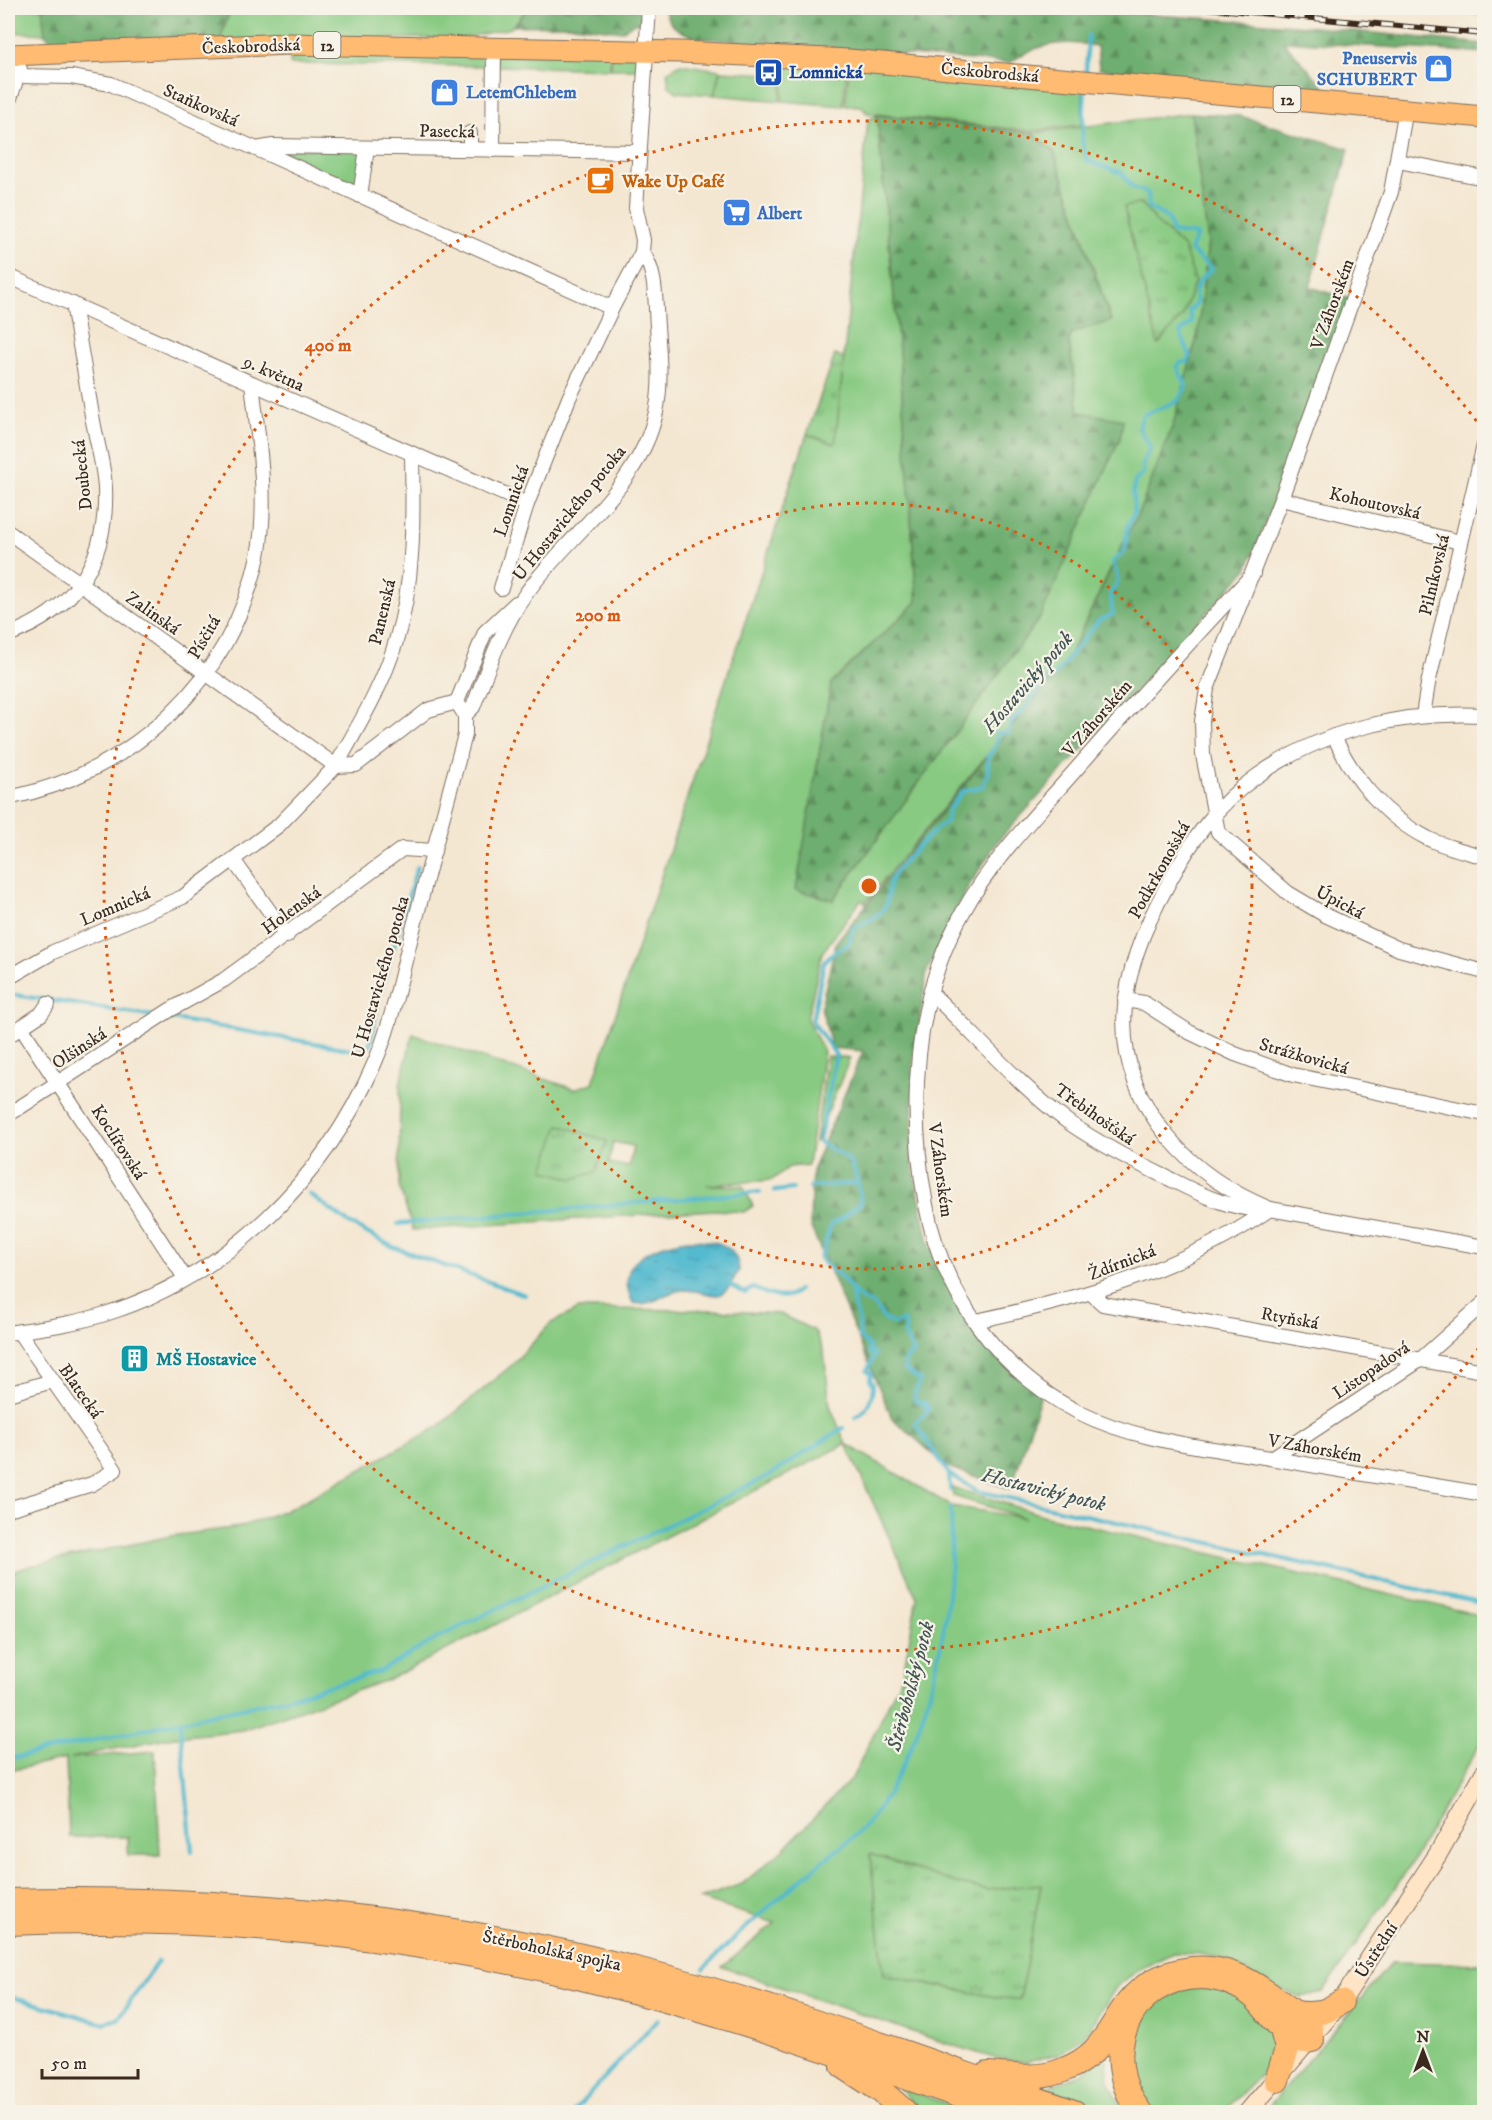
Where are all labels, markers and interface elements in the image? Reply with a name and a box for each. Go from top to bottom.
road number: 12 [314,32,340,58]
street label: Českobrodská [201,33,301,60]
place label: Pneuservis SCHUBERT [1317,48,1417,91]
shop icon: Pneuservis SCHUBERT [1422,52,1454,84]
bus stop icon: Lomnická [752,56,784,88]
street label: Českobrodská [940,57,1040,88]
place label: Lomnická [789,62,863,84]
shop icon: LetemChlebem [429,76,461,108]
street label: Staňkovská [159,80,242,132]
place label: LetemChlebem [466,82,577,104]
road number: 12 [1274,86,1300,112]
street label: Pasecká [419,121,475,143]
cafe icon: Wake Up Café [585,165,617,197]
place label: Wake Up Café [621,171,725,193]
supermarket icon: Albert [720,197,752,229]
place label: Albert [756,203,802,225]
street label: V Záhorském [1306,256,1360,354]
text: 400 m [303,335,352,357]
street label: 9. května [239,350,308,397]
street label: Doubecká [68,438,98,511]
street label: U Hostavického potoka [508,441,631,586]
street label: Lomnická [490,463,534,540]
street label: Kohoutovská [1327,483,1423,525]
street label: Pilníkovská [1415,532,1455,618]
street label: Panenská [365,577,401,647]
street label: Zalinská [121,587,184,641]
text: 200 m [575,605,621,627]
street label: Písčitá [184,611,226,663]
water label: Hostavický potok [976,626,1080,740]
street label: V Záhorském [1058,676,1137,762]
street label: Podkrkonošská [1124,818,1196,923]
centre of rings [859,876,879,896]
street label: Úpická [1312,880,1368,925]
street label: Lomnická [77,882,154,931]
street label: Holenská [257,882,326,940]
street label: U Hostavického potoka [347,893,415,1061]
street label: Olšinská [48,1023,111,1075]
street label: Strážkovická [1257,1034,1351,1080]
street label: Třebihošťská [1050,1079,1139,1151]
street label: Koclířovská [86,1101,151,1184]
street label: V Záhorském [922,1121,958,1219]
street label: Ždírnická [1085,1239,1159,1286]
street label: Rtyňská [1259,1303,1321,1335]
street label: Listopadová [1329,1337,1415,1405]
building icon: MŠ Hostavice [119,1343,151,1375]
place label: MŠ Hostavice [156,1348,257,1371]
street label: Blatecká [53,1360,107,1424]
street label: V Záhorském [1265,1430,1364,1468]
water label: Hostavický potok [978,1463,1109,1518]
water label: Štěrboholský potok [882,1618,941,1755]
street label: Ústřední [1350,1917,1404,1983]
street label: Štěrboholská spojka [481,1925,624,1976]
north arrow [1393,2021,1453,2081]
text: N [1416,2027,1430,2047]
scale bar [42,2042,138,2080]
text: 50 m [51,2053,87,2075]

